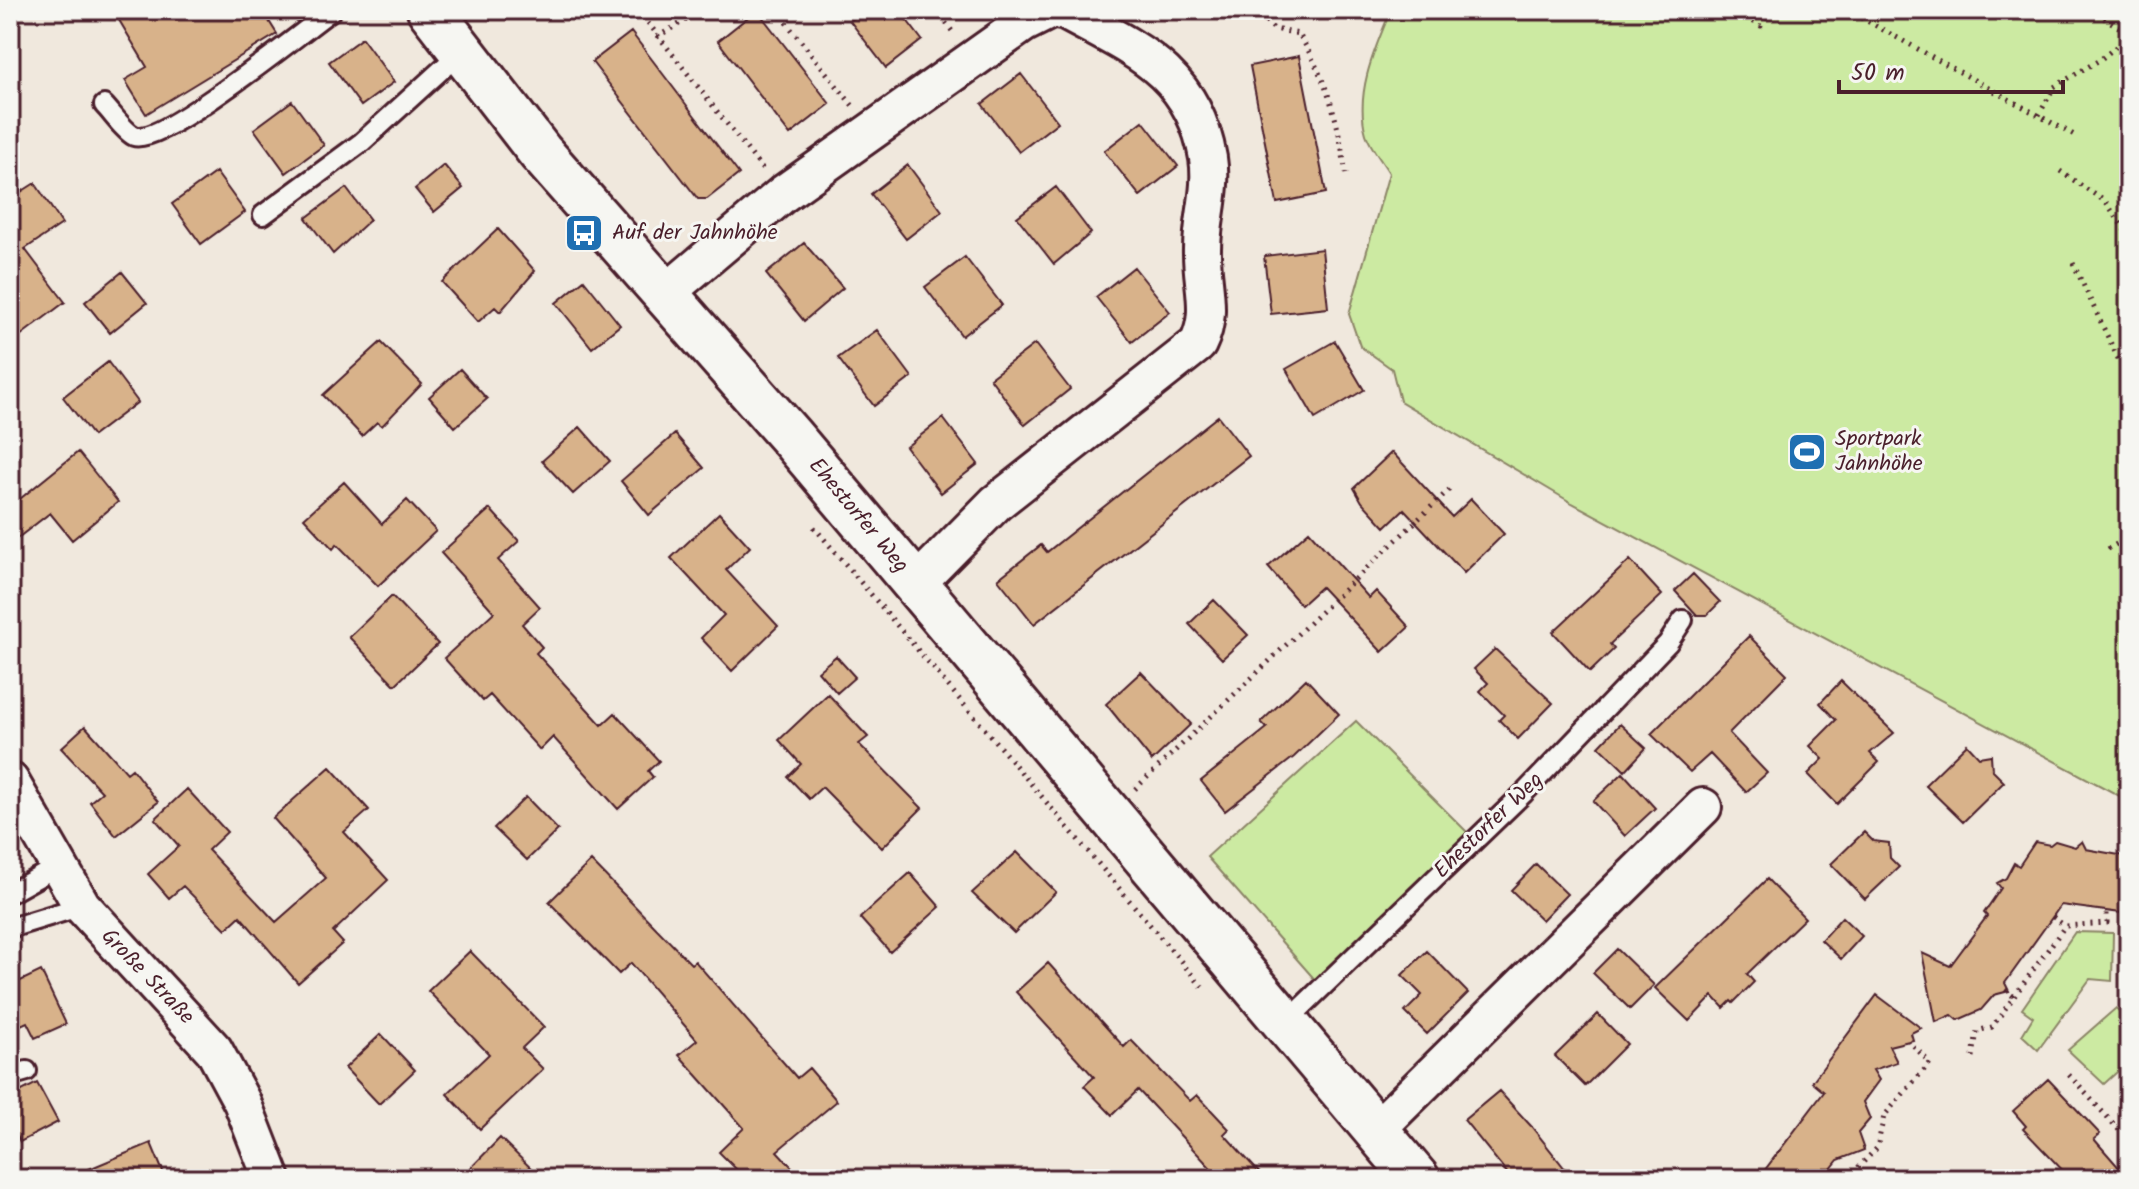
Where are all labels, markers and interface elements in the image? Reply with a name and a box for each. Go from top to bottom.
scale bar [1839,44,2063,94]
text: 50 m [1851,54,1905,93]
bus stop icon: Auf der Jahnhöhe [563,212,605,254]
place label: Auf der Jahnhöhe [612,216,778,251]
place label: Sportpark Jahnhöhe [1835,422,1923,482]
sports icon: Sportpark Jahnhöhe [1786,431,1828,473]
street label: Ehestorfer Weg [799,451,917,581]
street label: Ehestorfer Weg [1426,764,1552,888]
street label: Große Straße [92,921,202,1033]

